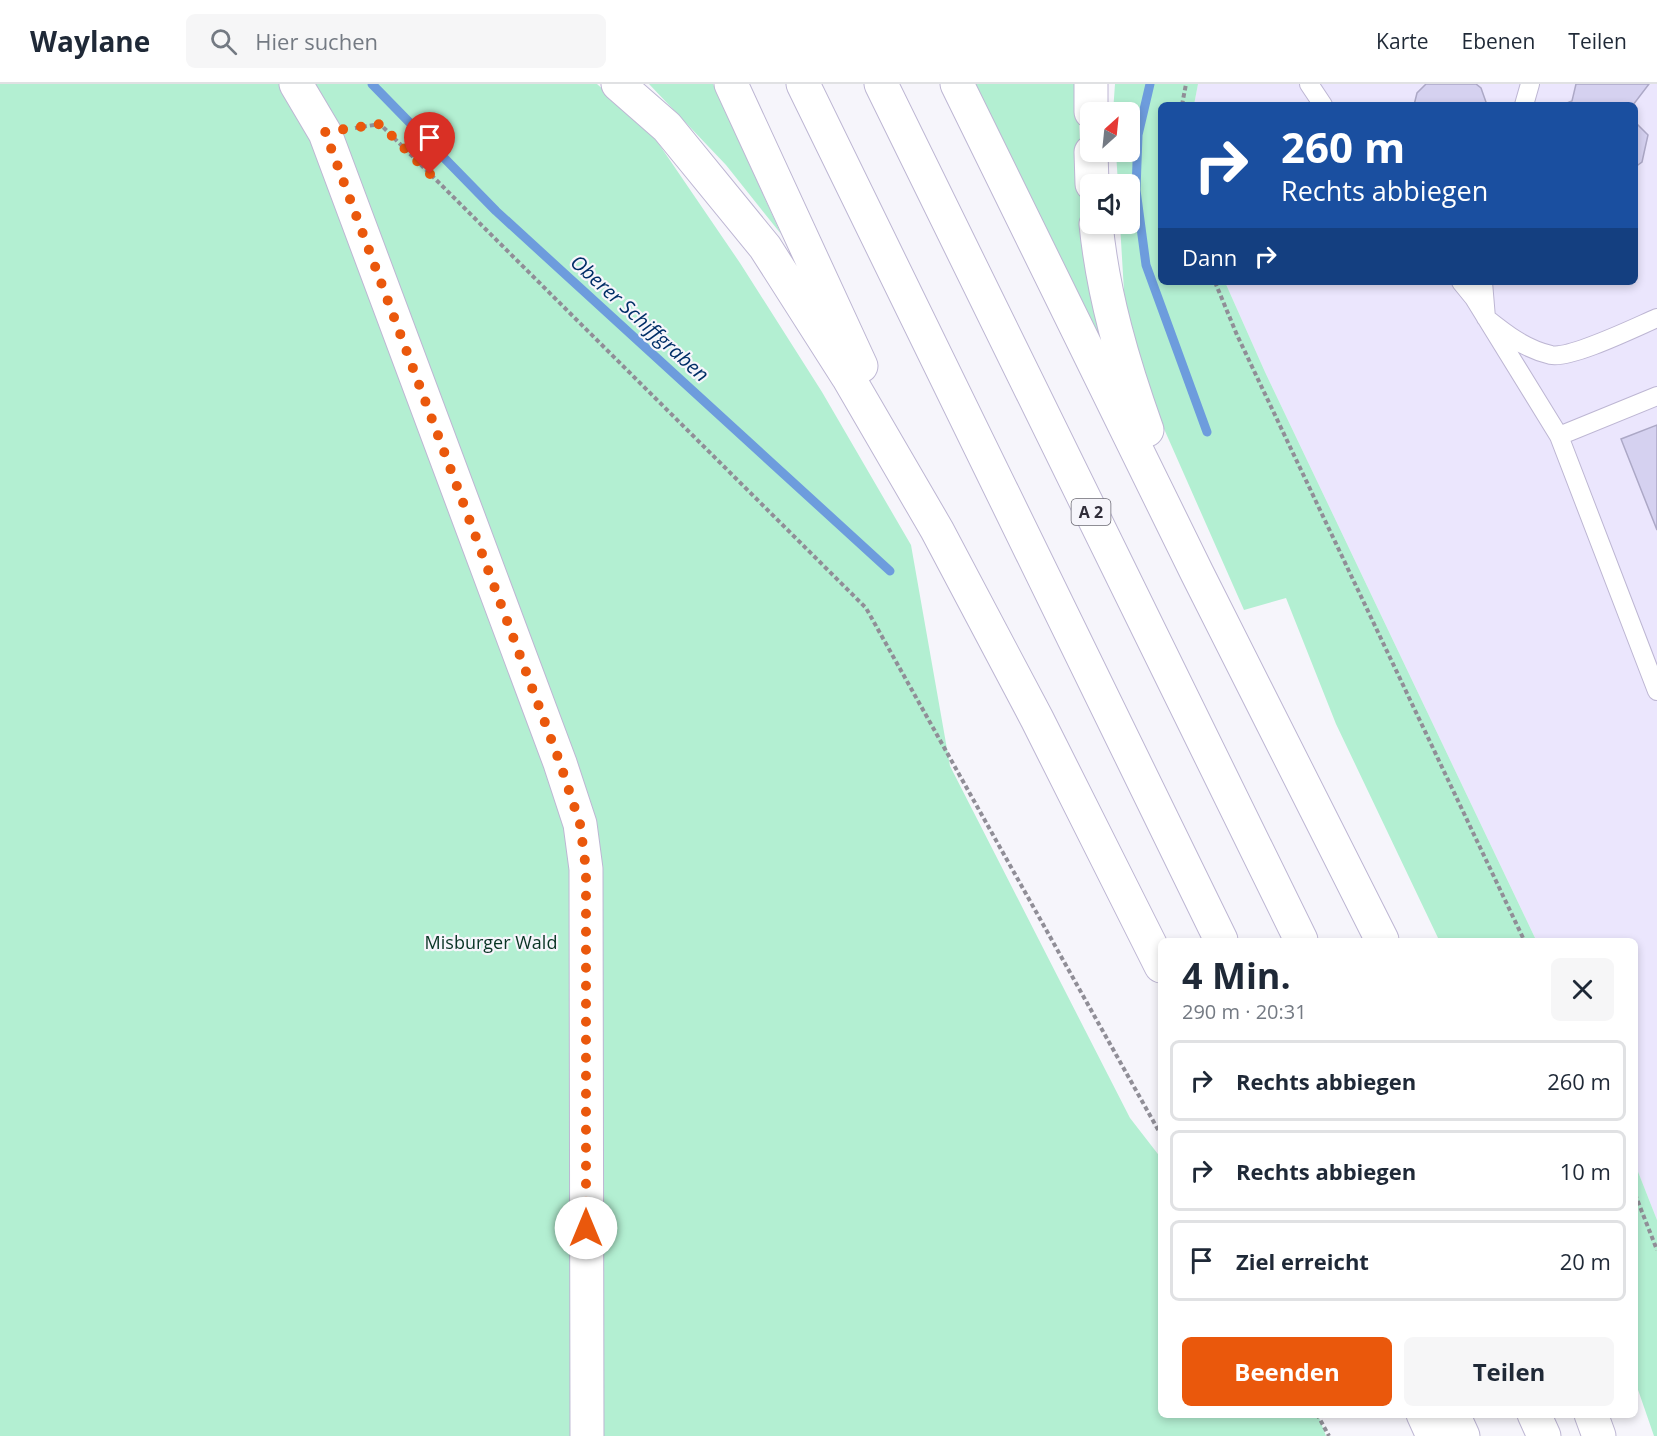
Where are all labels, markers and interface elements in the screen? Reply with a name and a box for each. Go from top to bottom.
search box [186,14,606,68]
text: Waylane [30,22,150,60]
icon: search [207,25,240,58]
text: Hier suchen [255,26,378,56]
text: Karte [1376,27,1429,55]
text: Ebenen [1462,27,1535,55]
text: Teilen [1568,27,1627,55]
north arrow [1080,102,1140,162]
map controls [1080,102,1140,234]
pin [404,112,455,174]
text: 260 m [1281,118,1405,175]
icon: arrive [413,121,446,154]
icon: right [1182,126,1260,204]
text: Rechts abbiegen [1281,172,1488,209]
button: sound [1080,174,1140,234]
icon: right [1249,240,1282,273]
text: Dann [1182,242,1237,272]
water label: Oberer Schiffgraben [565,249,715,387]
road number: A 2 [1072,499,1110,525]
park label: Misburger Wald [425,930,557,954]
text: 4 Min. [1182,951,1291,1000]
button: close [1551,958,1614,1021]
text: 290 m · 20:31 [1182,998,1307,1025]
icon: right [1185,1064,1218,1097]
text: Rechts abbiegen [1236,1066,1416,1096]
text: 260 m [1547,1066,1611,1096]
icon: right [1185,1154,1218,1187]
text: Rechts abbiegen [1236,1156,1416,1186]
text: 10 m [1560,1156,1611,1186]
position arrow [554,1196,618,1260]
icon: arrive [1185,1244,1218,1277]
text: Ziel erreicht [1236,1246,1369,1276]
text: 20 m [1560,1246,1611,1276]
button: Beenden [1182,1337,1392,1406]
button: Teilen [1404,1337,1614,1406]

